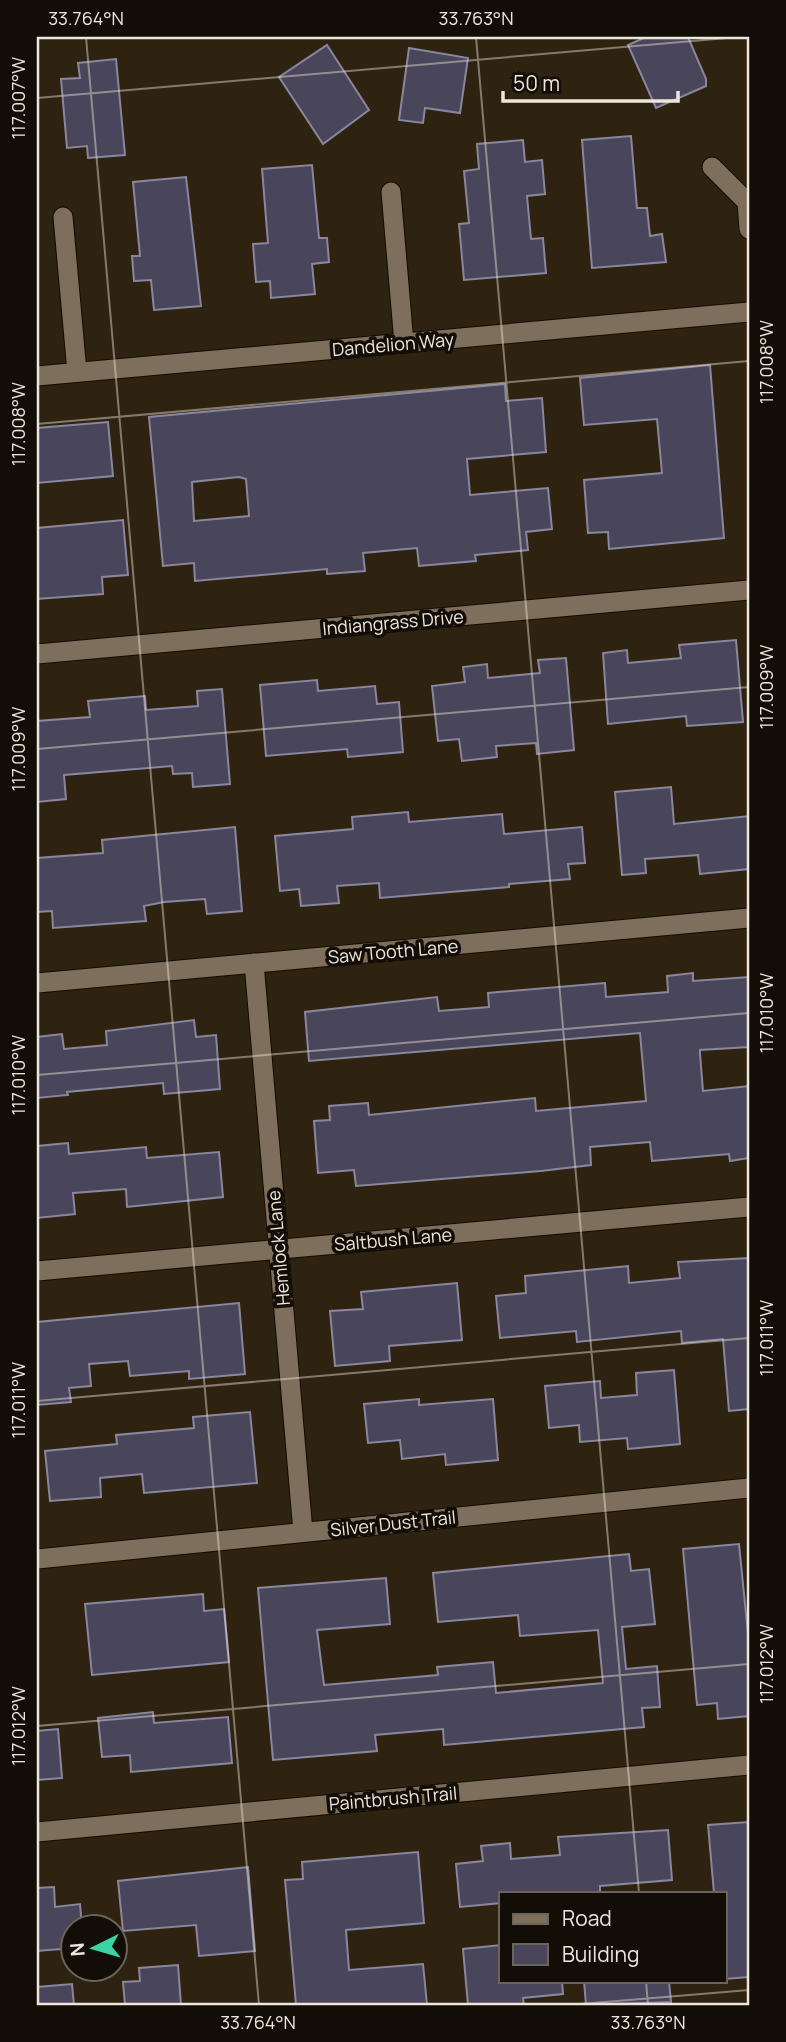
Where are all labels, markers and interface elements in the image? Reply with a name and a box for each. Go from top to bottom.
text: 33.764°N [48,6,124,30]
text: 33.763°N [438,6,514,30]
text: 117.007°W [6,57,30,139]
scale bar [503,60,678,104]
text: 50 m [513,69,560,97]
text: 117.008°W [754,320,778,404]
street label: Dandelion Way [331,327,455,361]
text: 117.008°W [6,382,30,466]
street label: Indiangrass Drive [321,604,465,640]
text: 117.009°W [754,645,778,729]
text: 117.009°W [6,707,30,791]
street label: Saw Tooth Lane [327,933,459,969]
text: 117.010°W [754,973,778,1053]
text: 117.010°W [6,1035,30,1115]
street label: Hemlock Lane [261,1189,295,1307]
street label: Saltbush Lane [333,1222,453,1256]
text: 117.011°W [754,1300,778,1376]
text: 117.011°W [6,1362,30,1438]
street label: Silver Dust Trail [329,1504,457,1542]
text: 117.012°W [754,1624,778,1704]
text: 117.012°W [6,1686,30,1766]
street label: Paintbrush Trail [328,1780,458,1816]
legend [499,1892,726,1982]
text: Road [562,1904,612,1932]
north arrow [60,1912,130,1982]
text: Building [562,1940,639,1968]
text: N [64,1942,91,1957]
text: 33.764°N [220,2010,296,2034]
text: 33.763°N [610,2010,686,2034]

